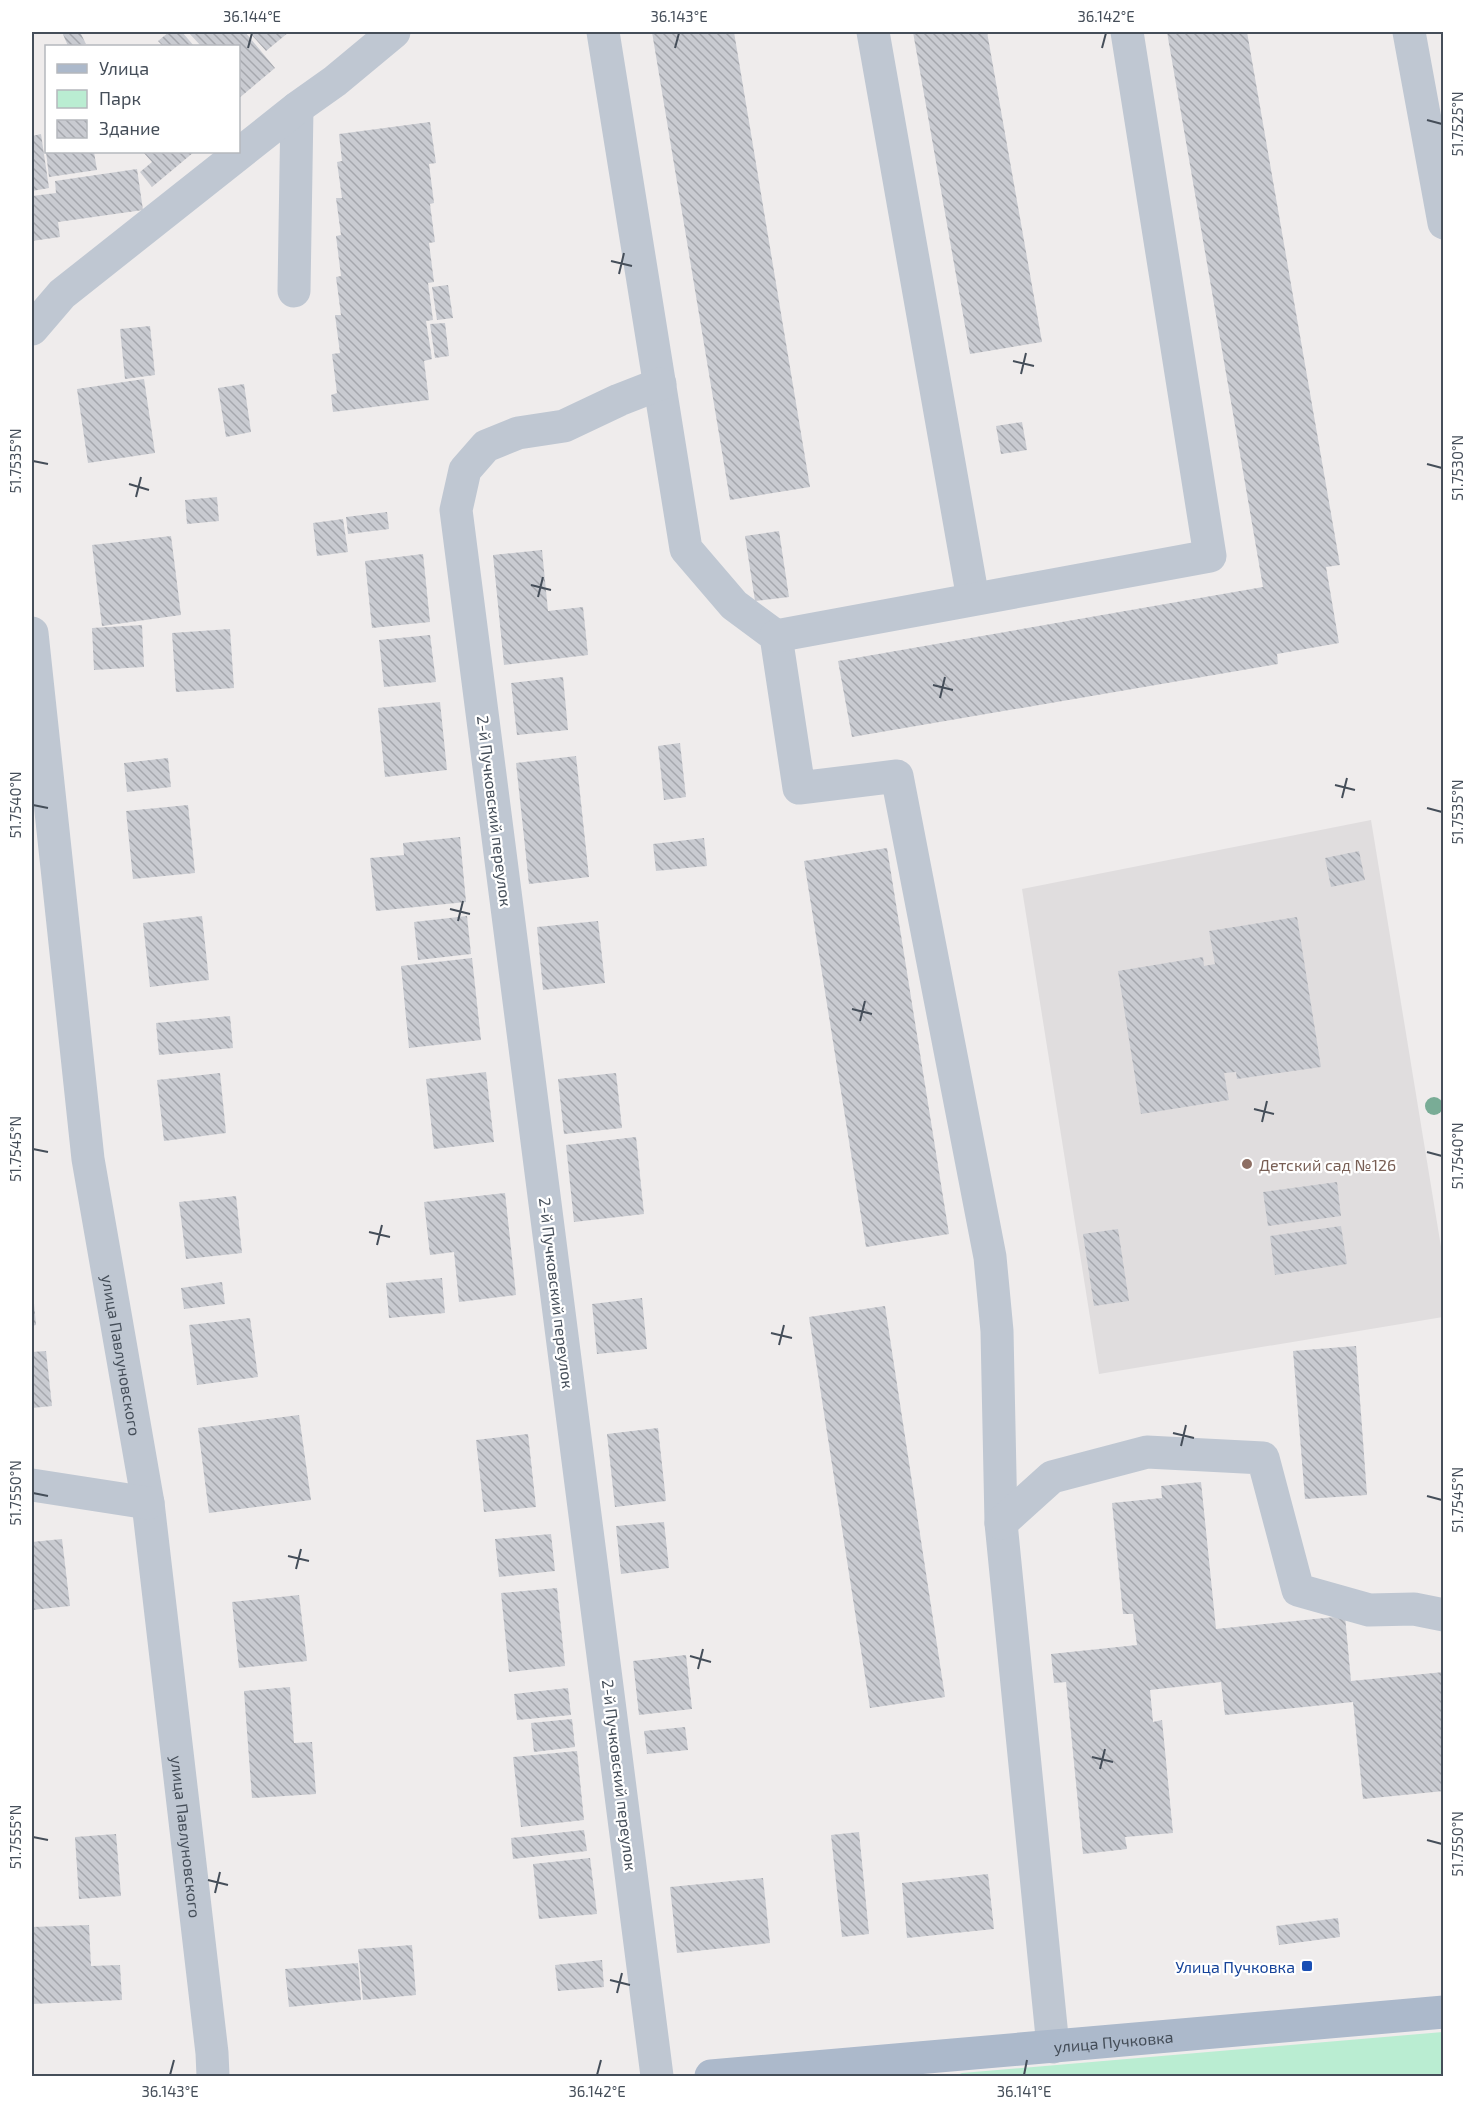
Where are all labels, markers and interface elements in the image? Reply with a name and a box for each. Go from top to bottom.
text: 36.144°E [223,7,281,25]
text: 36.143°E [650,7,708,25]
text: 36.142°E [1077,7,1135,25]
legend [45,45,240,153]
text: Улица [99,57,149,79]
text: Парк [99,87,141,109]
text: 51.7525°N [1448,91,1466,157]
text: Здание [99,117,160,139]
text: 51.7535°N [6,428,24,494]
text: 51.7530°N [1448,435,1466,501]
street label: 2-й Пучковский переулок [473,714,516,908]
text: 51.7540°N [6,772,24,838]
text: 51.7535°N [1448,779,1466,845]
text: 51.7545°N [6,1116,24,1182]
text: 51.7540°N [1448,1123,1466,1189]
place label: Детский сад №126 [1259,1155,1396,1174]
marker: Детский сад №126 [1240,1157,1254,1171]
street label: 2-й Пучковский переулок [535,1196,578,1390]
street label: улица Павлуновского [98,1273,146,1437]
text: 51.7550°N [6,1460,24,1526]
text: 51.7545°N [1448,1467,1466,1533]
street label: 2-й Пучковский переулок [598,1678,641,1872]
street label: улица Павлуновского [167,1754,206,1919]
text: 51.7555°N [6,1805,24,1869]
text: 51.7550°N [1448,1811,1466,1877]
place label: Улица Пучковка [1175,1957,1295,1977]
marker: Улица Пучковка [1300,1959,1314,1973]
street label: улица Пучковка [1053,2026,1174,2057]
text: 36.143°E [141,2082,199,2100]
text: 36.142°E [568,2082,626,2100]
text: 36.141°E [997,2082,1051,2100]

